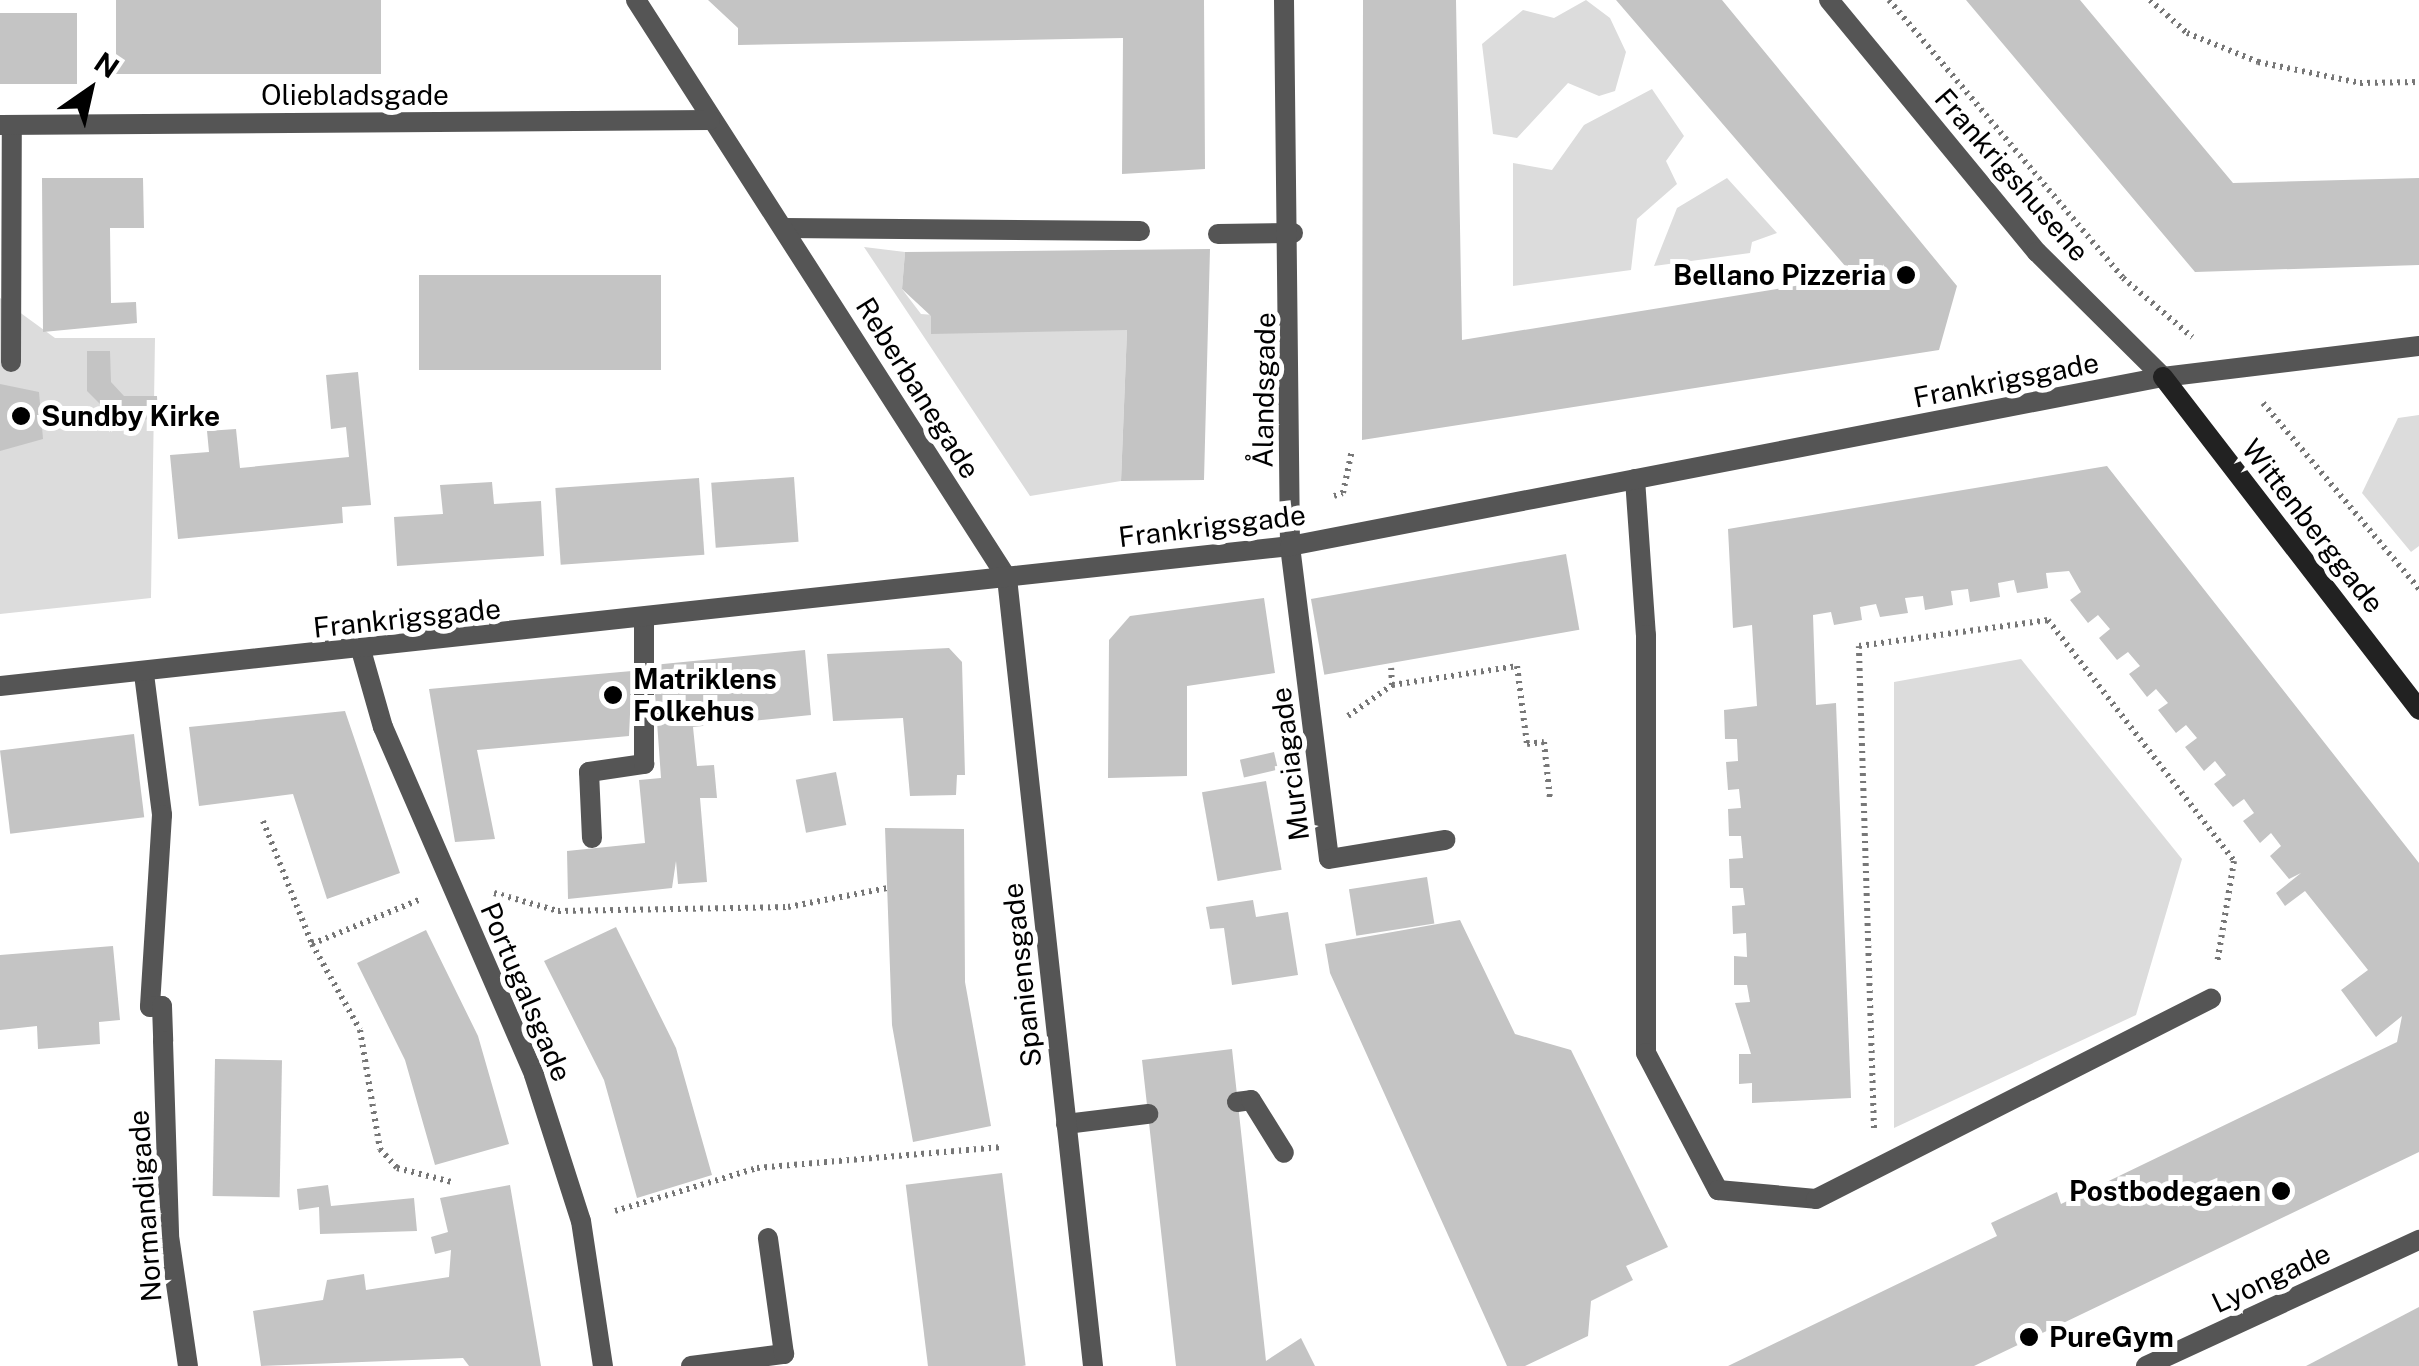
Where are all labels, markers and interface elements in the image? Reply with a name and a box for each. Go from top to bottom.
north arrow [40,40,140,140]
text: N [89,45,125,85]
street label: Oliebladsgade [261,78,449,112]
street label: Frankrigshusene [1928,82,2096,268]
place label: Bellano Pizzeria [1673,258,1886,292]
marker: Bellano Pizzeria [1895,264,1917,286]
street label: Reberbanegade [849,291,987,485]
street label: Ålandsgade [1246,312,1282,468]
street label: Frankrigsgade [1910,346,2102,414]
place label: Sundby Kirke [41,399,220,433]
marker: Sundby Kirke [10,405,32,427]
street label: Wittenberggade [2235,433,2391,619]
street label: Frankrigsgade [1116,498,1308,554]
street label: Frankrigsgade [312,591,502,645]
place label: Matriklens Folkehus [633,662,777,728]
marker: Matriklens Folkehus [602,684,624,706]
street label: Murciagade [1264,685,1316,843]
street label: Spaniensgade [996,881,1048,1069]
street label: Portugalsgade [473,898,579,1086]
street label: Normandigade [122,1109,168,1303]
place label: Postbodegaen [2069,1174,2261,1208]
marker: Postbodegaen [2270,1180,2292,1202]
street label: Lyongade [2206,1236,2336,1320]
place label: PureGym [2049,1320,2174,1354]
marker: PureGym [2018,1326,2040,1348]

